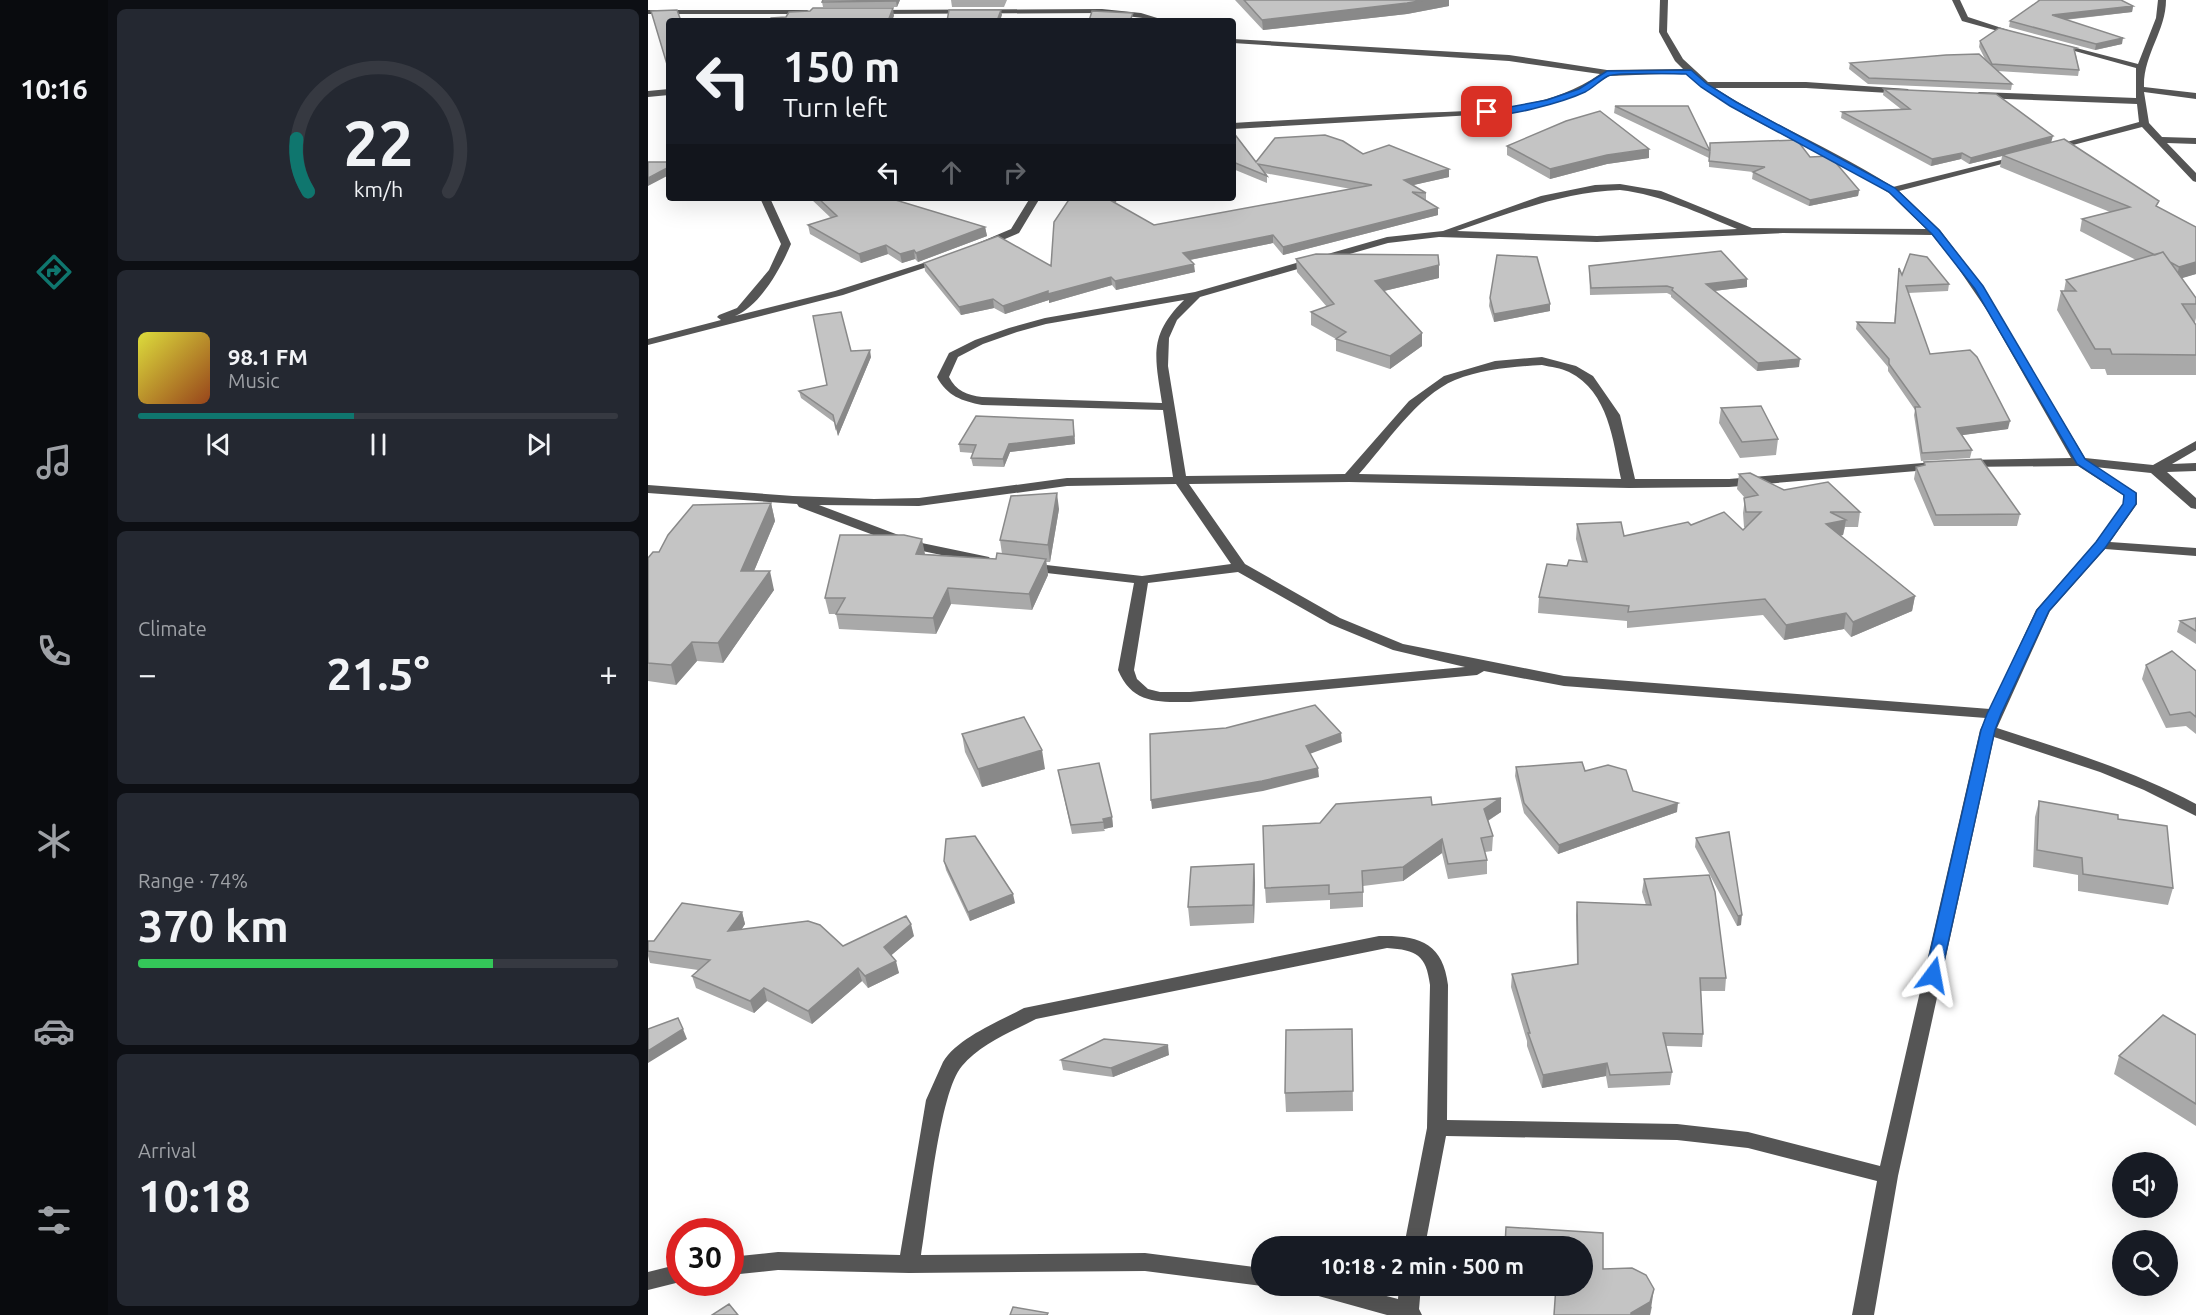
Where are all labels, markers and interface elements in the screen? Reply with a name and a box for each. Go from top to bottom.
icon: left [684,42,762,120]
text: 150 m [783,43,900,90]
text: 10:16 [20,74,88,104]
pin [1461,86,1512,137]
text: Turn left [783,92,887,122]
icon: arrive [1470,95,1503,128]
text: 22 [343,108,413,178]
icon: left [872,156,905,189]
icon: ahead [935,156,968,189]
icon: right [998,156,1031,189]
text: km/h [353,177,403,201]
icon: directions [33,251,75,293]
text: 98.1 FM [228,344,308,369]
text: Music [228,369,280,392]
icon: previous [202,428,235,461]
icon: pause [362,428,395,461]
icon: next [522,428,555,461]
icon: music [33,441,75,483]
text: Climate [138,617,207,640]
icon: phone [33,630,75,672]
text: 21.5° [326,648,430,699]
text: − [138,655,157,692]
text: + [599,655,618,692]
icon: climate [33,820,75,862]
text: Range · 74% [138,869,248,892]
text: 370 km [138,900,289,951]
position arrow [1901,943,1965,1007]
icon: car [33,1010,75,1052]
text: Arrival [138,1139,196,1162]
map controls [2112,1152,2178,1296]
button: sound [2112,1152,2178,1218]
text: 10:18 [138,1170,251,1221]
icon: filters [33,1199,75,1241]
speed limit sign: 30 [666,1218,744,1296]
button: search [2112,1230,2178,1296]
text: 10:18 · 2 min · 500 m [1320,1253,1524,1278]

